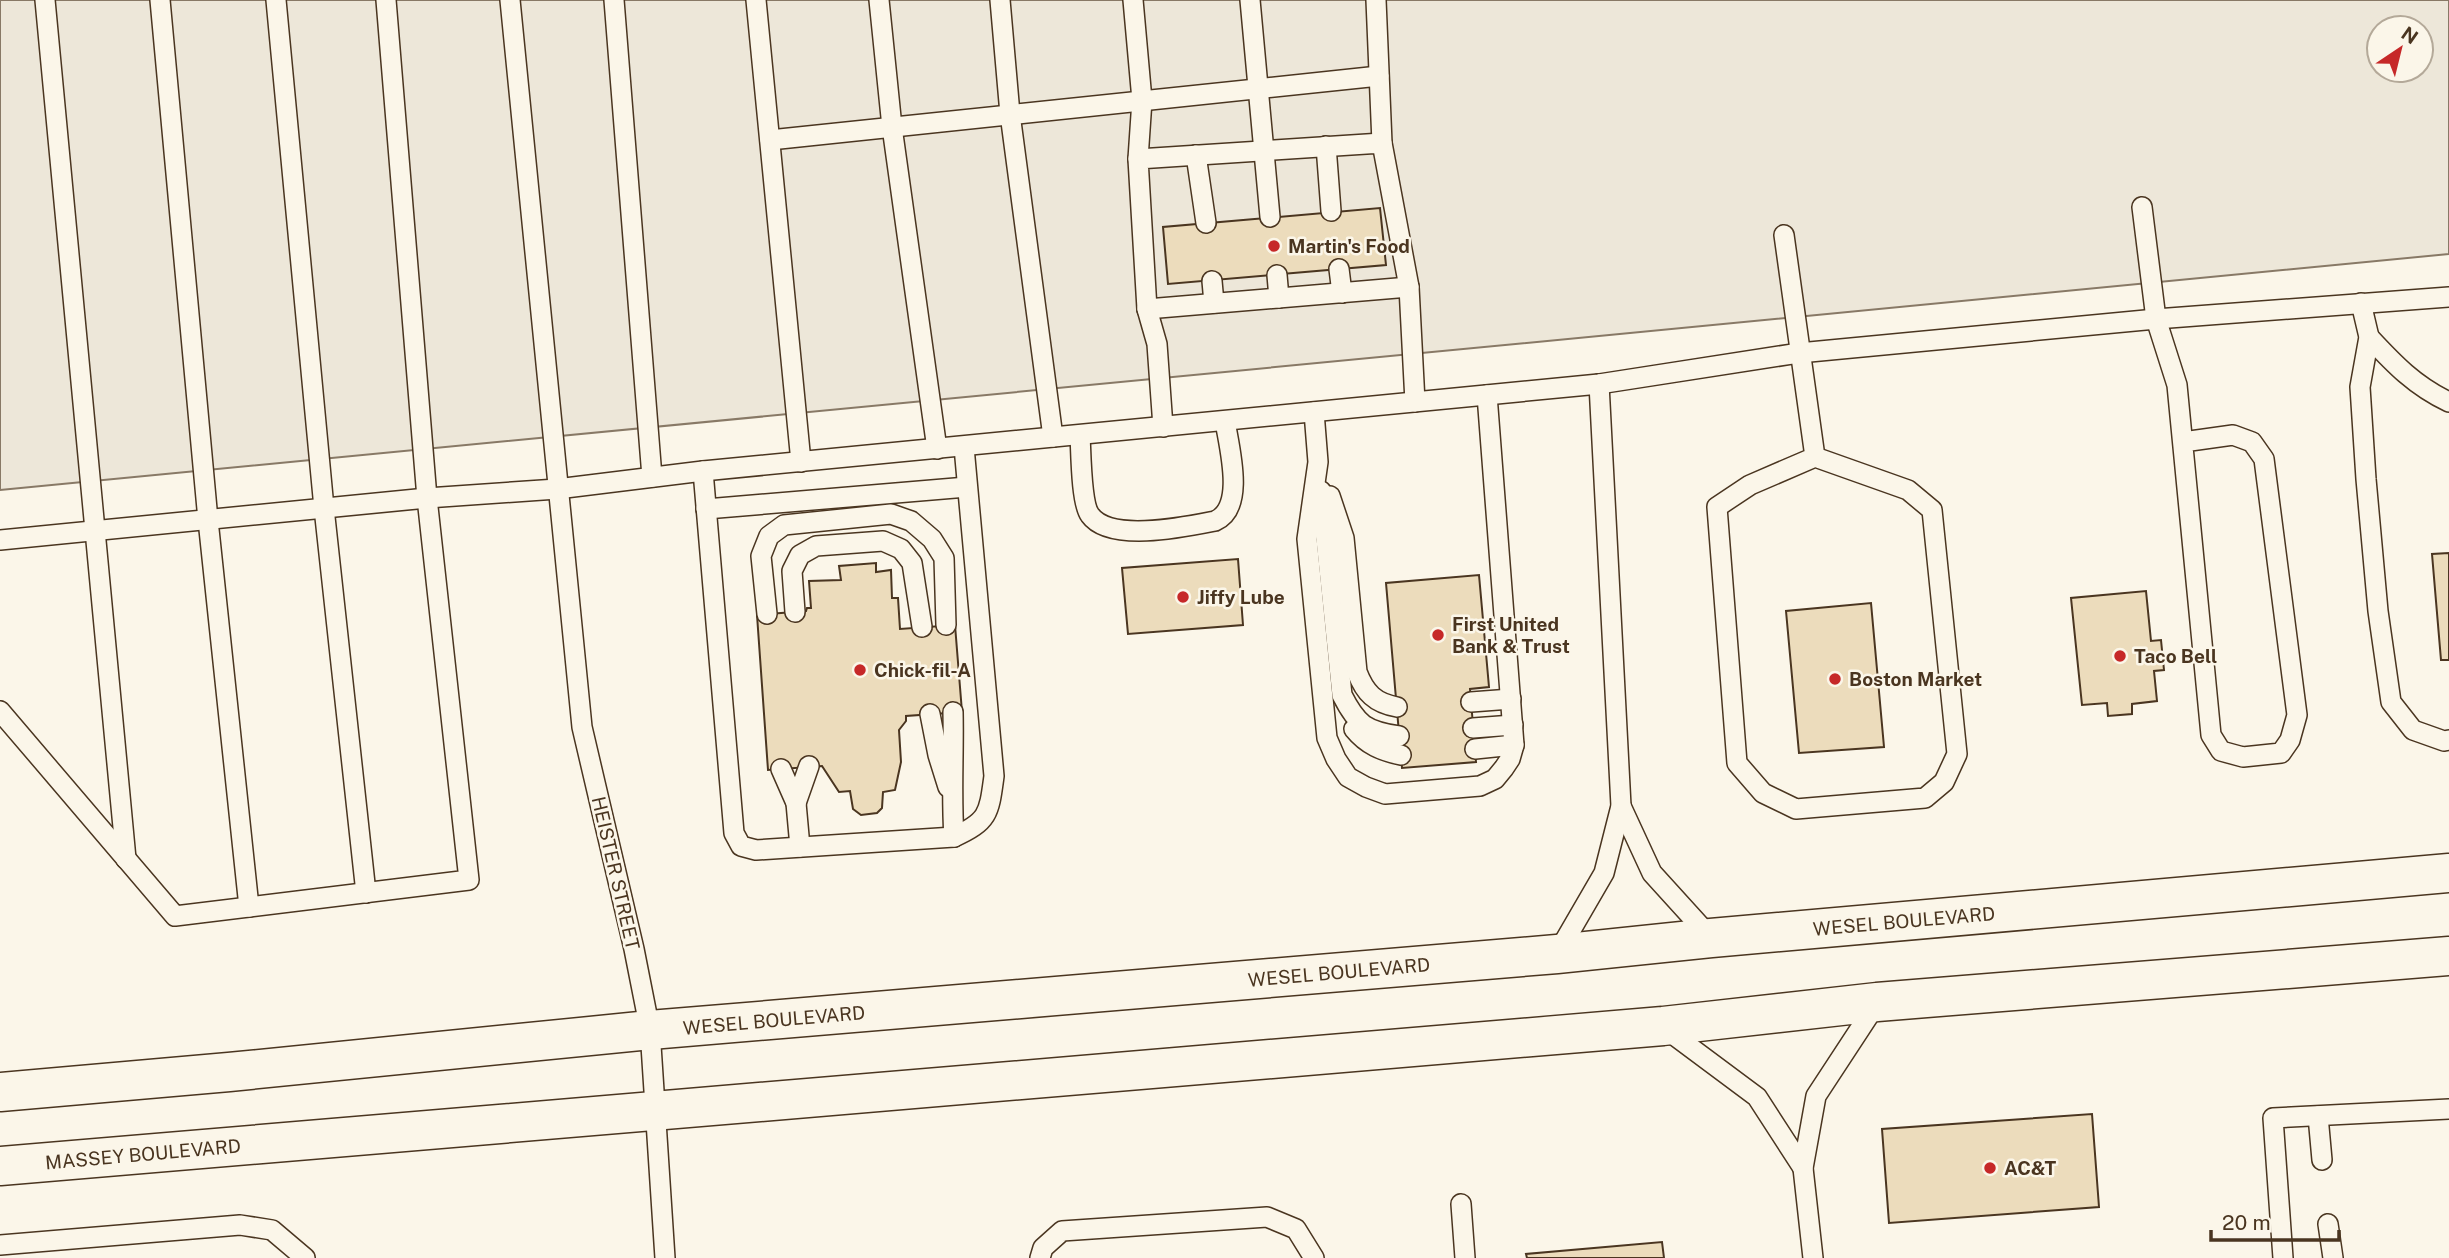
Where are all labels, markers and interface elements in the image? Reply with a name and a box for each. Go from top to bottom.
north arrow [2365,14,2435,84]
text: N [2397,22,2422,48]
place label: Martin's Food [1288,235,1410,257]
marker: Martin's Food [1266,238,1282,254]
place label: Jiffy Lube [1197,586,1285,608]
marker: Jiffy Lube [1175,589,1191,605]
place label: First United Bank & Trust [1452,613,1570,657]
marker: First United Bank & Trust [1430,627,1446,643]
place label: Taco Bell [2134,645,2217,667]
marker: Taco Bell [2112,648,2128,664]
place label: Chick-fil-A [874,659,971,681]
marker: Chick-fil-A [852,662,868,678]
place label: Boston Market [1849,668,1982,690]
marker: Boston Market [1827,671,1843,687]
street label: HEISTER STREET [588,794,644,952]
street label: WESEL BOULEVARD [1812,902,1996,940]
street label: WESEL BOULEVARD [1247,953,1431,991]
street label: WESEL BOULEVARD [682,1001,866,1039]
street label: MASSEY BOULEVARD [44,1134,242,1174]
place label: AC&T [2004,1157,2057,1179]
marker: AC&T [1982,1160,1998,1176]
scale bar [2211,1198,2339,1242]
text: 20 m [2222,1210,2271,1235]

